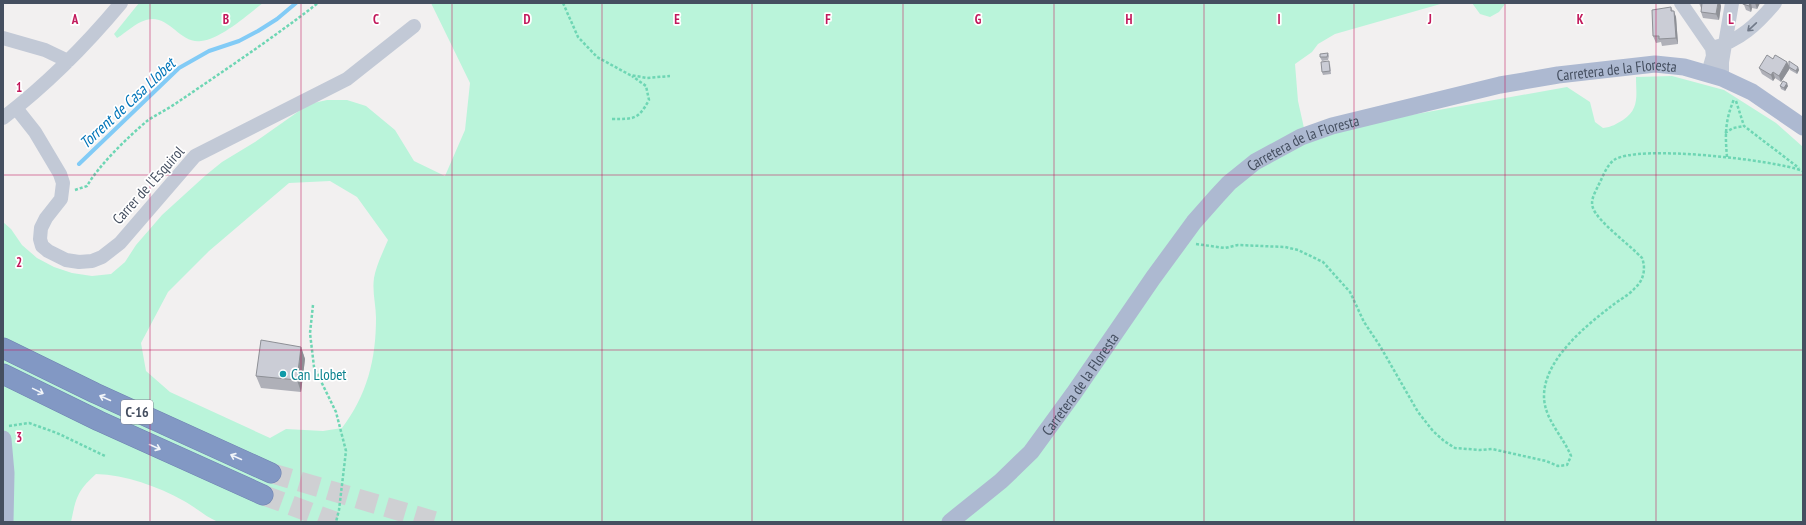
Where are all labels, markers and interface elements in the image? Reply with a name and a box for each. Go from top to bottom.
text: A [71,11,79,28]
text: B [223,11,229,28]
text: C [373,11,379,28]
text: D [524,11,531,28]
text: E [674,11,680,28]
text: F [825,11,831,28]
text: G [975,11,982,28]
text: H [1126,11,1133,28]
text: I [1277,11,1281,28]
text: J [1427,11,1432,28]
text: K [1577,11,1584,28]
text: L [1728,11,1734,28]
one-way arrow [1748,22,1758,31]
water label: Torrent de Casa Llobet [75,52,180,152]
street label: Carretera de la Floresta [1555,54,1678,85]
text: 1 [16,79,22,96]
street label: Carretera de la Floresta [1242,110,1361,175]
street label: Carrer de l'Esquirol [108,142,188,228]
text: 2 [16,254,22,271]
street label: Carretera de la Floresta [1037,329,1122,439]
place label: Can Llobet [291,365,346,384]
marker: Can Llobet [278,369,288,379]
one-way arrow [32,388,44,395]
one-way arrow [99,394,111,401]
road number: C-16 [121,400,153,424]
text: 3 [16,429,22,446]
one-way arrow [149,444,161,451]
one-way arrow [230,453,242,460]

